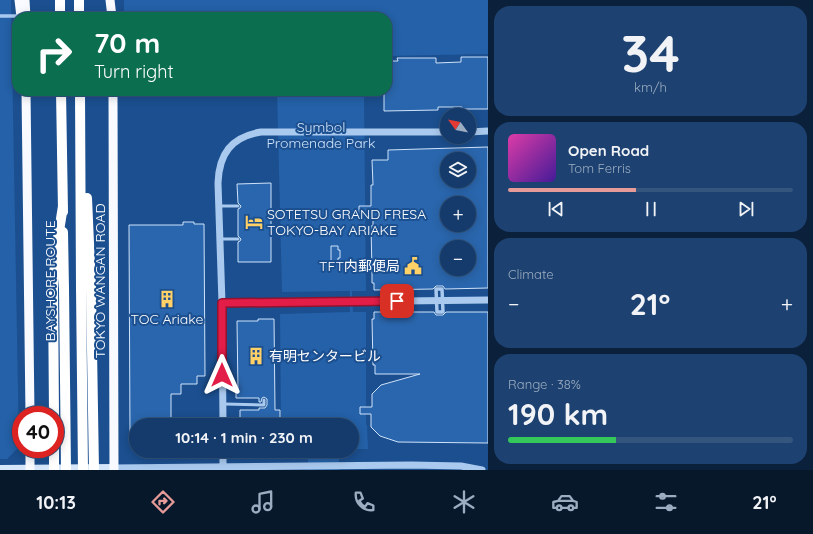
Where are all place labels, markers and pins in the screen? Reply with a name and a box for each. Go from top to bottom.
place label: SOTETSU GRAND FRESA TOKYO-BAY ARIAKE [267,205,426,239]
hotel icon: SOTETSU GRAND FRESA TOKYO-BAY ARIAKE [244,212,264,232]
public building icon: TFT内郵便局 [403,256,423,276]
place label: TFT内郵便局 [319,257,400,275]
pin [380,284,414,318]
building icon: TOC Ariake [157,289,177,309]
place label: TOC Ariake [131,310,204,328]
building icon: 有明センタービル [246,346,266,366]
place label: 有明センタービル [269,347,381,365]

